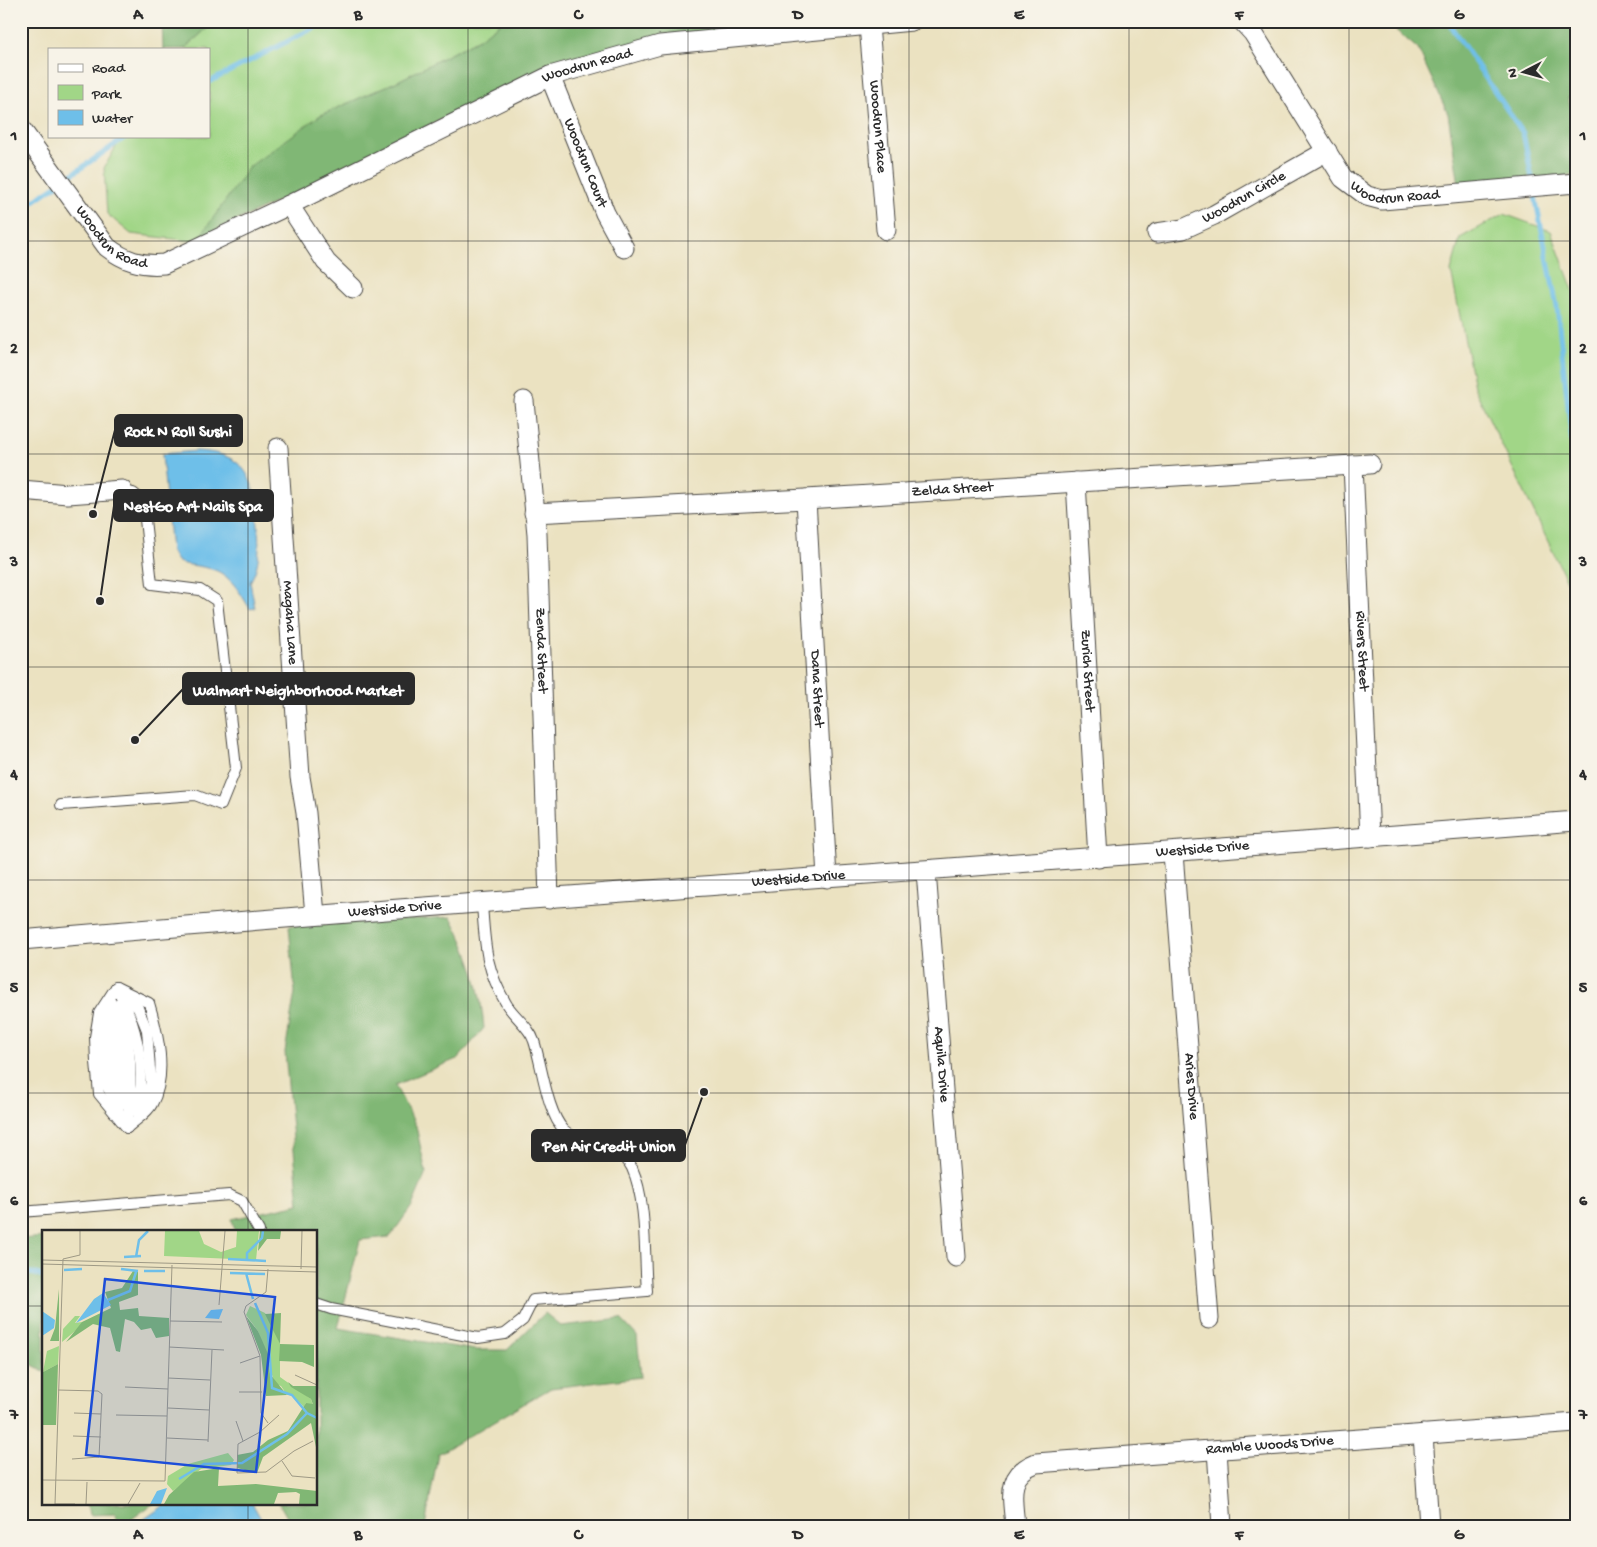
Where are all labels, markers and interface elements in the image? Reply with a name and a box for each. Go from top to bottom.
text: A [132,7,144,26]
text: B [353,7,363,26]
text: C [573,7,584,26]
text: D [791,7,804,26]
text: E [1014,7,1025,26]
text: F [1234,7,1245,26]
text: G [1454,7,1465,26]
street label: Woodrun Road [539,44,635,88]
legend [48,48,210,138]
north arrow [1500,48,1550,98]
text: Road [92,60,126,78]
text: N [1505,68,1522,79]
street label: Woodrun Place [865,80,890,174]
text: Park [91,86,122,104]
text: Water [92,110,134,128]
street label: Woodrun Court [559,116,612,212]
text: 1 [10,128,17,147]
text: 1 [1579,128,1586,147]
street label: Woodrun Circle [1199,167,1289,228]
street label: Woodrun Road [1346,177,1442,210]
street label: Woodrun Road [71,202,150,273]
text: 2 [10,341,18,360]
text: 2 [1579,341,1587,360]
callout: Rock N Roll Sushi [115,415,242,446]
text: Rock N Roll Sushi [123,424,232,443]
street label: Zelda Street [911,478,995,501]
callout: NestGo Art Nails Spa [114,490,273,521]
text: NestGo Art Nails Spa [124,499,264,518]
text: 3 [9,554,18,573]
text: 3 [1578,554,1587,573]
street label: Magaha Lane [278,580,301,666]
street label: Zenda Street [530,607,551,695]
street label: Rivers Street [1351,610,1372,693]
street label: Zurich Street [1076,629,1099,714]
street label: Dana Street [805,649,828,730]
callout: Walmart Neighborhood Market [183,673,414,704]
text: Walmart Neighborhood Market [192,683,405,702]
text: 4 [9,767,18,786]
text: 4 [1578,767,1587,786]
street label: Westside Drive [1155,837,1250,862]
street label: Westside Drive [751,867,846,891]
street label: Westside Drive [347,897,442,922]
text: 5 [10,980,19,999]
text: 5 [1579,980,1588,999]
street label: Aquila Drive [929,1026,953,1103]
street label: Aries Drive [1179,1052,1203,1121]
callout: Pen Air Credit Union [532,1130,685,1161]
text: Pen Air Credit Union [542,1139,676,1158]
text: 6 [10,1193,19,1212]
text: 6 [1579,1193,1588,1212]
inset map [42,1230,318,1504]
text: 7 [9,1407,19,1426]
text: 7 [1578,1407,1588,1426]
street label: Ramble Woods Drive [1205,1432,1335,1459]
text: A [132,1527,144,1546]
text: B [353,1527,363,1546]
text: C [573,1527,584,1546]
text: D [791,1527,804,1546]
text: E [1014,1527,1025,1546]
text: F [1234,1527,1245,1546]
text: G [1454,1527,1465,1546]

